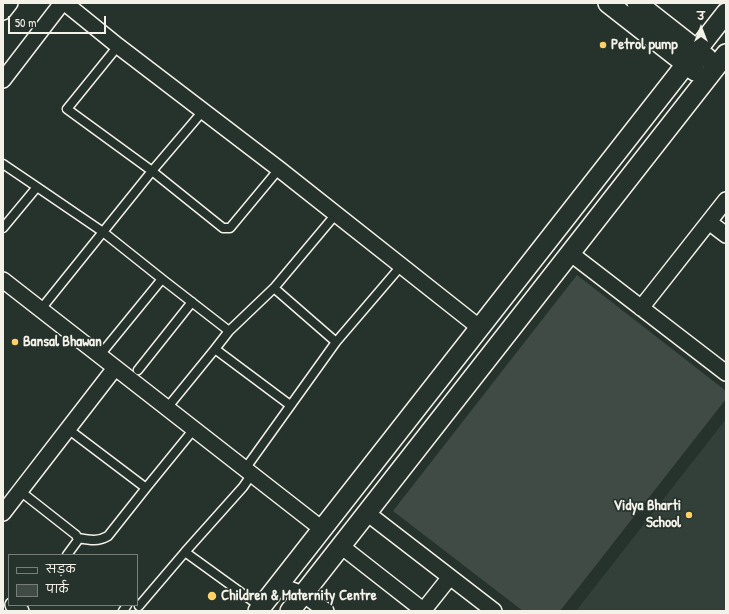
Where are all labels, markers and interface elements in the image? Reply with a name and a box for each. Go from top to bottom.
scale bar [10,8,108,34]
north arrow [681,8,721,48]
text: उ [697,9,705,23]
text: 50 m [15,14,36,31]
place label: Petrol pump [611,36,678,54]
marker: Petrol pump [598,40,608,50]
place label: Bansal Bhawan [23,333,102,351]
marker: Bansal Bhawan [10,337,20,347]
place label: Vidya Bharti School [614,497,681,532]
marker: Vidya Bharti School [684,510,694,520]
legend [8,554,138,606]
text: सड़क [46,560,76,577]
text: पार्क [46,580,69,597]
place label: Children & Maternity Centre [221,587,377,605]
marker: Children & Maternity Centre [206,590,218,602]

